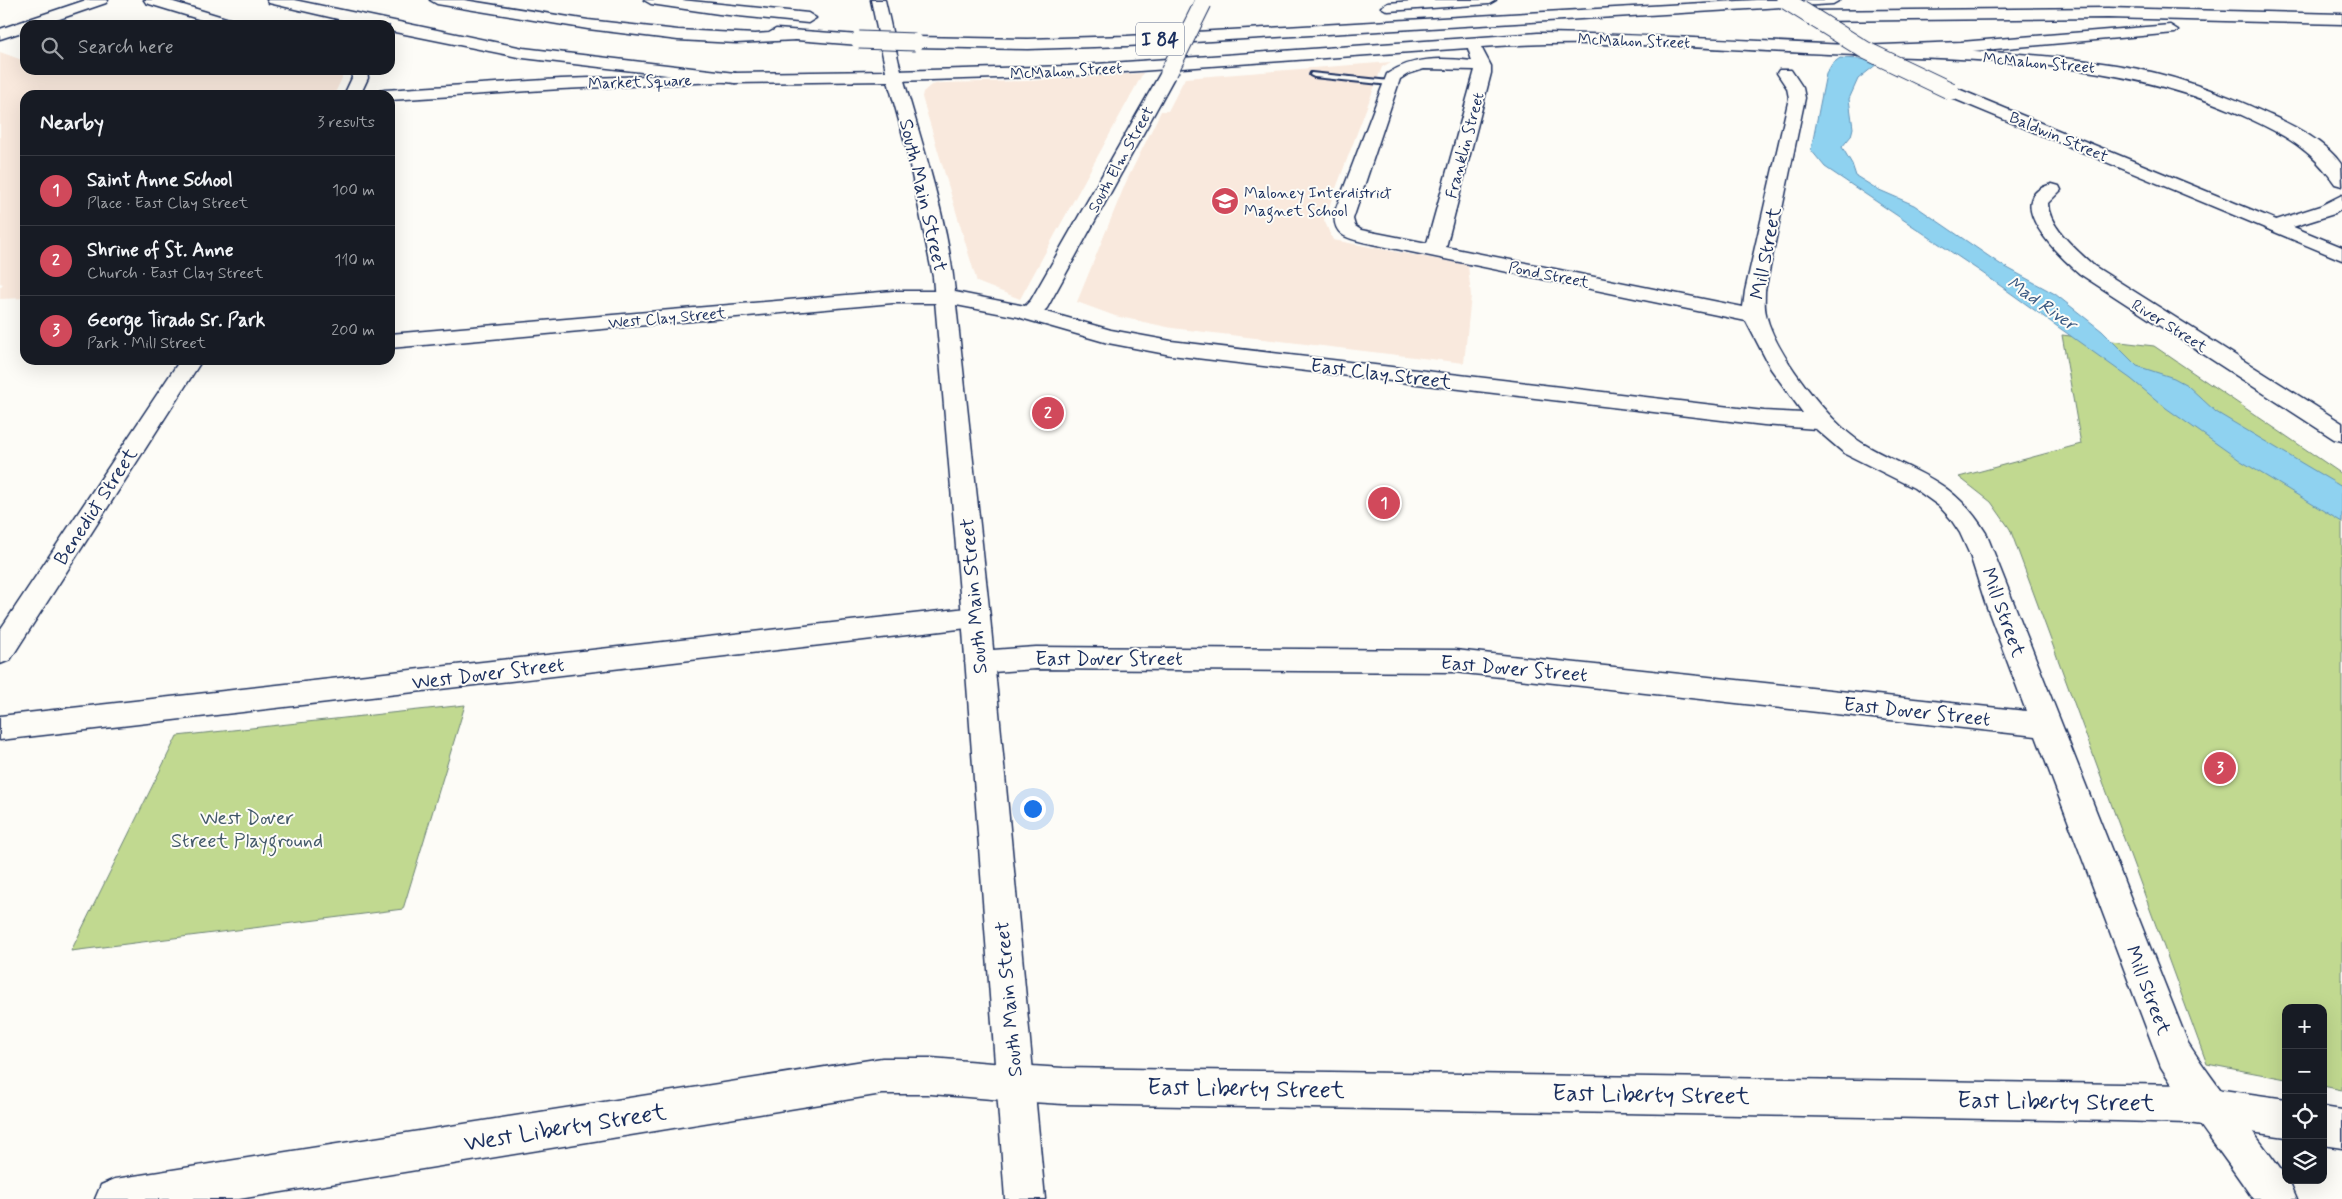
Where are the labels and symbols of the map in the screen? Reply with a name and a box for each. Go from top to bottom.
road number: I 84 [1136,22,1184,56]
street label: McMahon Street [1577,29,1691,54]
street label: McMahon Street [1982,48,2096,79]
street label: McMahon Street [1009,58,1123,85]
street label: Market Square [588,70,693,95]
street label: Franklin Street [1441,90,1490,201]
street label: South Elm Street [1083,102,1159,217]
street label: Baldwin Street [2006,107,2111,168]
street label: South Main Street [892,116,953,275]
place label: Maloney Interdistrict Magnet School [1244,183,1392,223]
school or university icon: Maloney Interdistrict Magnet School [1210,186,1240,216]
street label: Mill Street [1744,205,1789,302]
street label: Pond Street [1506,257,1592,294]
water label: Mad River [2002,271,2083,338]
street label: River Street [2127,295,2212,358]
street label: West Clay Street [607,303,727,334]
street label: East Clay Street [1309,352,1453,397]
pin: 2 [1032,394,1064,432]
street label: Benedict Street [48,442,145,571]
pin: 1 [1368,484,1400,522]
street label: South Main Street [954,517,995,675]
street label: Mill Street [1974,564,2031,661]
street label: East Dover Street [1035,646,1183,673]
street label: East Dover Street [1439,650,1589,689]
street label: West Dover Street [410,652,566,697]
street label: East Dover Street [1842,691,1992,734]
pin: 3 [2204,749,2236,787]
your location [1020,796,1046,822]
park label: West Dover Street Playground [171,805,323,857]
street label: South Main Street [989,920,1030,1078]
street label: Mill Street [2118,942,2177,1039]
street label: East Liberty Street [1147,1072,1345,1107]
street label: East Liberty Street [1552,1078,1750,1113]
street label: East Liberty Street [1957,1085,2155,1120]
street label: West Liberty Street [462,1097,669,1160]

